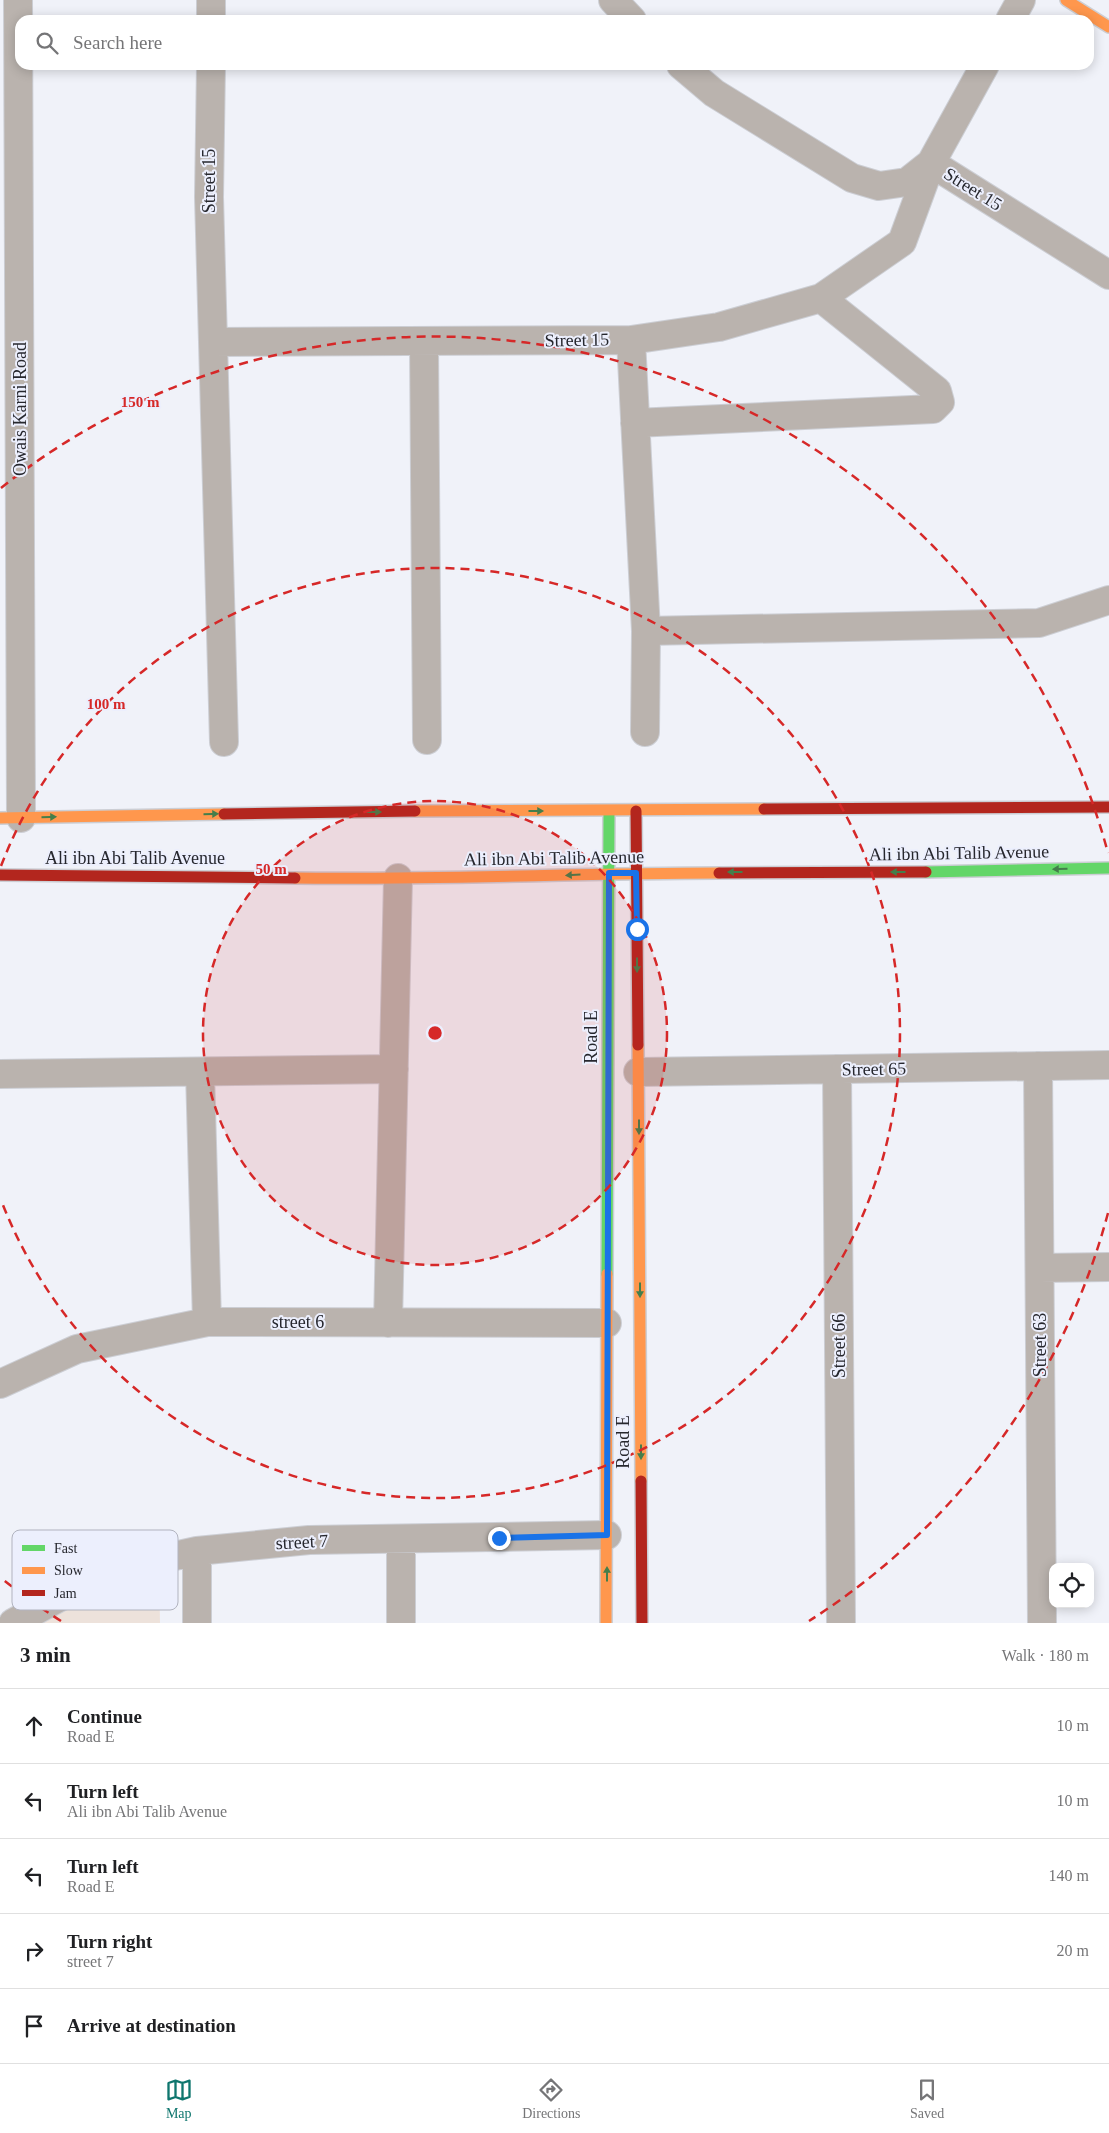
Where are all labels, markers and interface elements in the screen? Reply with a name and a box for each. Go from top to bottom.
search box [15,15,1094,70]
icon: search [33,29,61,57]
text: Search here [73,32,162,53]
street label: Street 15 [199,149,219,213]
street label: Street 15 [940,163,1006,215]
street label: Street 15 [545,329,609,351]
street label: Owais Karni Road [10,342,30,476]
text: 150 m [121,394,160,410]
text: 100 m [87,696,126,712]
one-way arrow [528,807,544,815]
one-way arrow [366,808,382,816]
one-way arrow [203,810,219,818]
one-way arrow [41,813,57,821]
street label: Ali ibn Abi Talib Avenue [869,841,1049,865]
street label: Ali ibn Abi Talib Avenue [464,846,644,870]
street label: Ali ibn Abi Talib Avenue [45,848,225,868]
text: 50 m [255,861,287,877]
one-way arrow [1052,865,1068,873]
one-way arrow [727,868,743,876]
one-way arrow [890,868,906,876]
one-way arrow [565,871,581,879]
route start [626,918,649,941]
one-way arrow [633,957,641,973]
street label: Road E [581,1010,601,1064]
centre of rings [426,1024,444,1042]
street label: Street 65 [842,1058,906,1080]
one-way arrow [635,1119,643,1135]
one-way arrow [636,1282,644,1298]
street label: street 6 [272,1312,324,1332]
street label: Street 63 [1030,1313,1050,1377]
street label: Street 66 [829,1314,849,1378]
street label: Road E [613,1415,633,1469]
one-way arrow [637,1444,645,1460]
route end [488,1527,511,1550]
legend [12,1530,178,1610]
street label: street 7 [275,1531,329,1553]
text: Fast [54,1541,77,1556]
text: Slow [54,1563,84,1578]
map controls [1049,1563,1094,1608]
button: locate [1049,1563,1094,1608]
one-way arrow [603,1566,611,1582]
text: Jam [54,1586,77,1601]
text: 3 min [20,1643,71,1667]
text: Walk · 180 m [1002,1647,1089,1664]
text: Continue [67,1706,142,1727]
icon: ahead [20,1712,48,1740]
text: 10 m [1057,1717,1089,1734]
text: Road E [67,1728,115,1745]
text: Turn left [67,1781,139,1802]
icon: left [20,1787,48,1815]
text: 10 m [1057,1792,1089,1809]
text: Ali ibn Abi Talib Avenue [67,1803,227,1820]
text: Turn left [67,1856,139,1877]
icon: left [20,1862,48,1890]
text: 140 m [1049,1867,1089,1884]
text: Road E [67,1878,115,1895]
text: Turn right [67,1931,152,1952]
icon: right [20,1937,48,1965]
text: 20 m [1057,1942,1089,1959]
text: street 7 [67,1953,114,1970]
icon: arrive [20,2012,48,2040]
text: Arrive at destination [67,2015,236,2036]
tab: Map [165,2076,193,2122]
tab: Directions [522,2076,581,2122]
tab: Saved [910,2076,944,2122]

